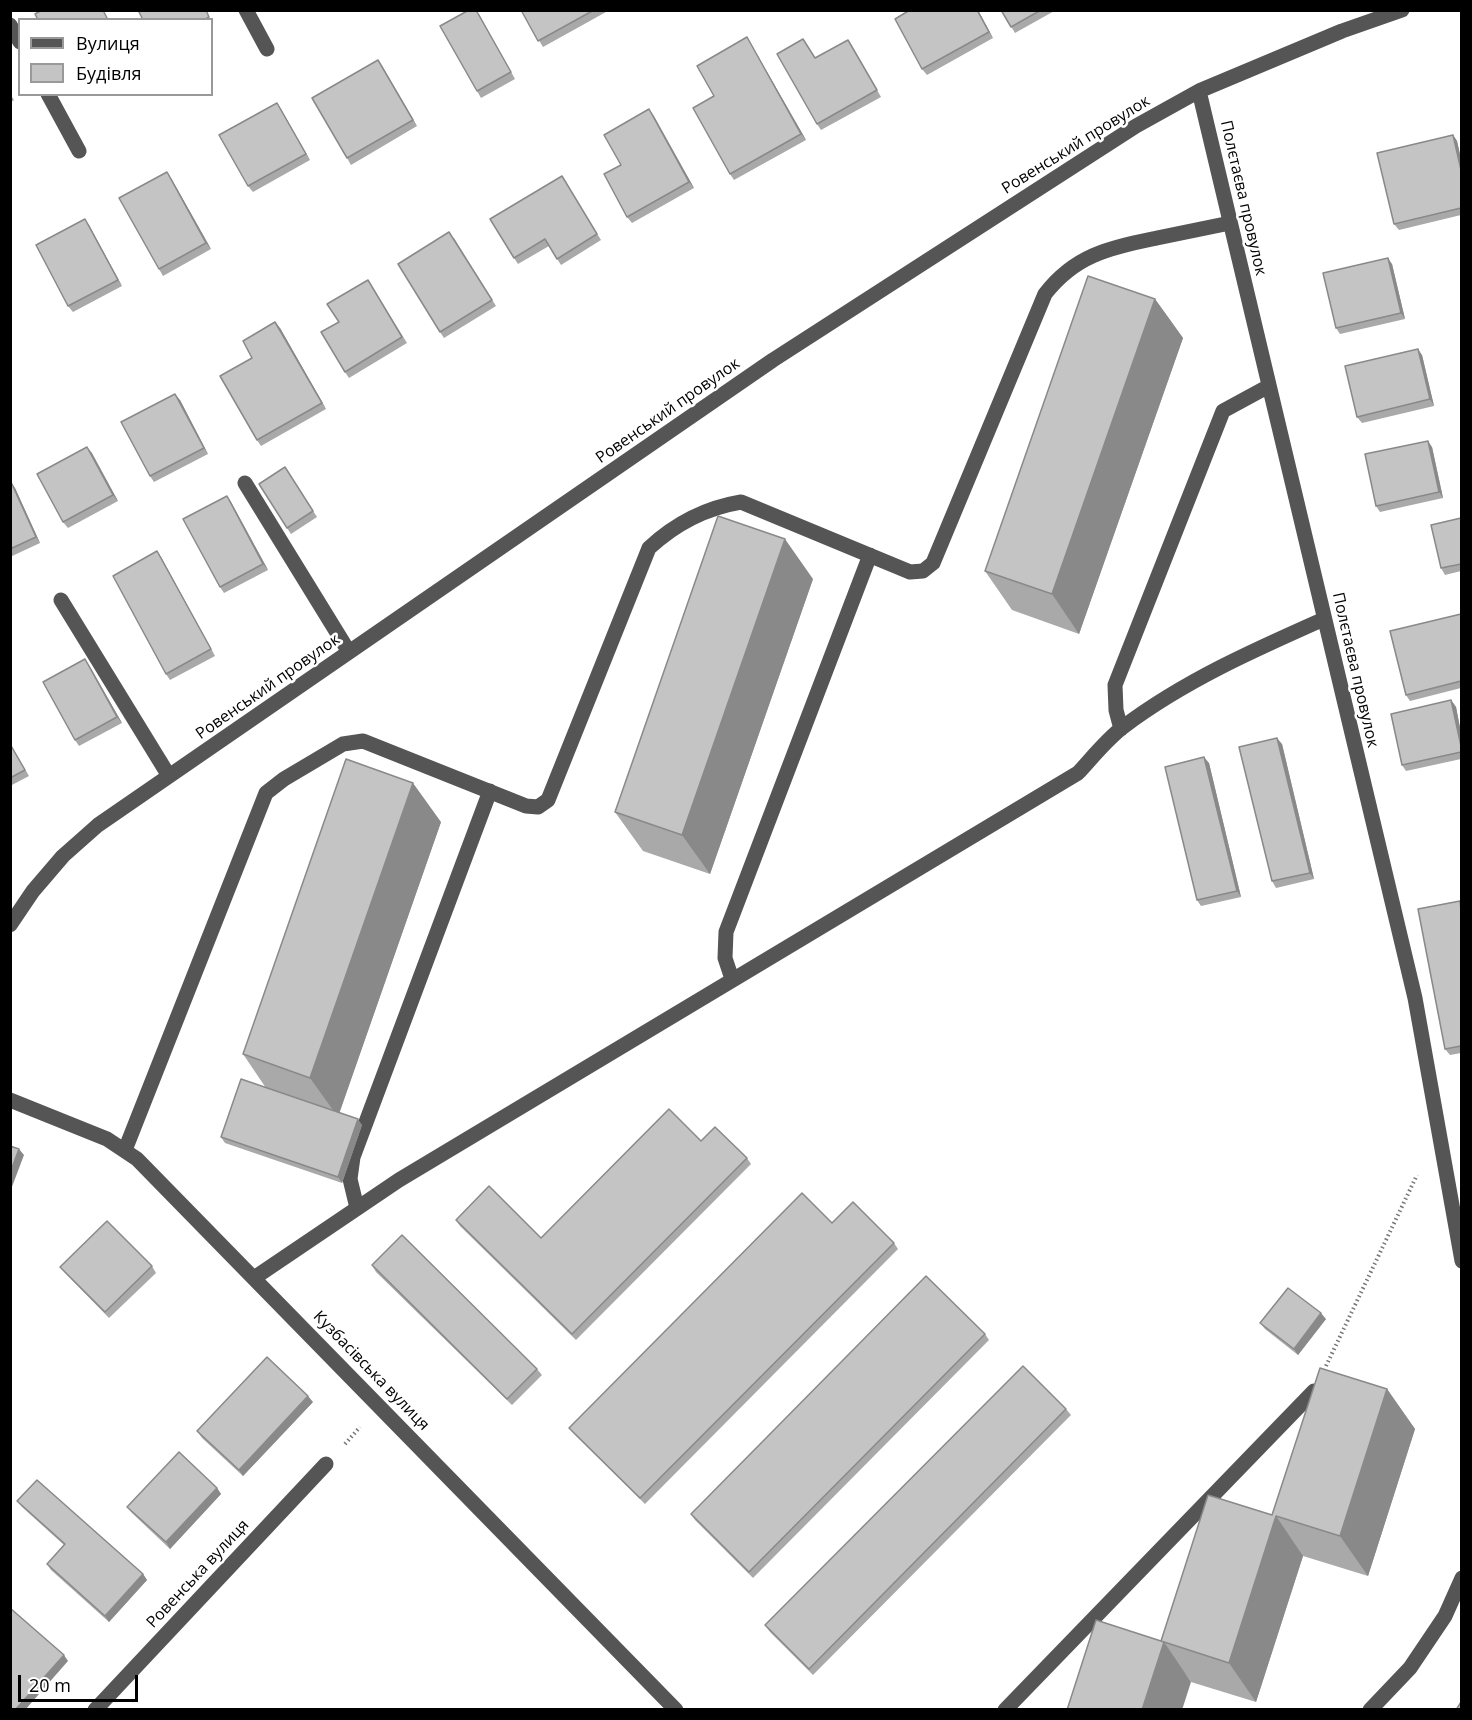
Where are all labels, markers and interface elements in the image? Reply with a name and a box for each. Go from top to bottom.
legend [18,18,213,96]
text: Вулиця [76,31,140,55]
text: Будівля [76,61,142,85]
street label: Ровенський провулок [998,92,1154,198]
street label: Полєтаєва провулок [1216,119,1270,277]
street label: Ровенський провулок [592,354,744,468]
street label: Полєтаєва провулок [1328,591,1382,749]
street label: Ровенський провулок [192,630,344,744]
street label: Кузбасівська вулиця [309,1307,433,1435]
street label: Ровенська вулиця [143,1516,253,1632]
scale bar [21,1663,141,1701]
text: 20 m [29,1673,71,1697]

